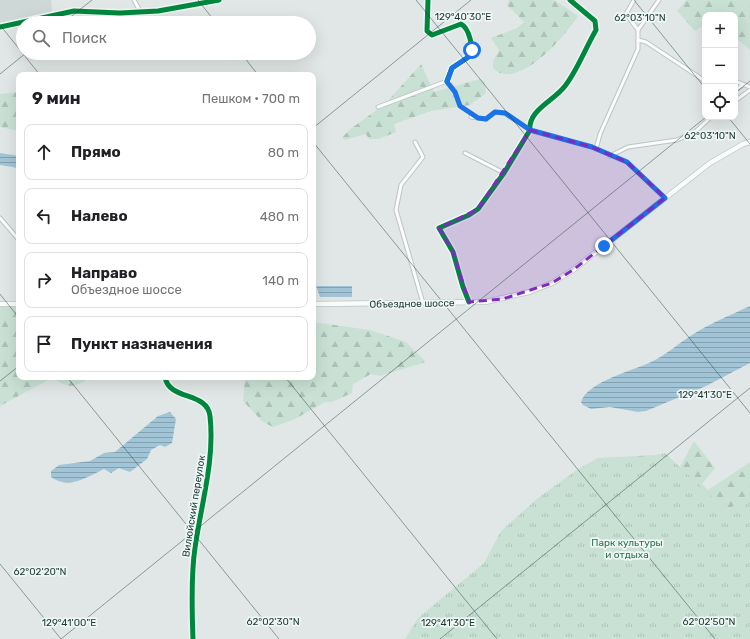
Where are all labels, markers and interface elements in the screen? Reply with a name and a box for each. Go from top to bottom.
text: 129°40'30"E [435,11,491,23]
text: 62°03'10"N [614,12,666,24]
map controls [702,12,738,120]
button: + [702,12,738,48]
search box [16,16,316,60]
icon: search [30,27,52,49]
text: Поиск [62,29,107,47]
route start [463,41,481,59]
button: − [702,48,738,84]
button: locate [702,84,738,120]
text: 9 мин [32,88,81,108]
text: Пешком · 700 m [202,91,300,106]
text: 62°03'10"N [684,130,736,142]
icon: ahead [33,141,55,163]
text: Прямо [71,143,121,161]
text: 80 m [268,145,299,160]
icon: left [33,205,55,227]
text: Налево [71,207,128,225]
text: 480 m [260,209,299,224]
route end [595,237,613,255]
text: Направо [71,264,137,282]
icon: right [33,269,55,291]
text: 140 m [262,273,299,288]
text: Объездное шоссе [71,282,182,297]
street label: Объездное шоссе [369,297,455,311]
icon: arrive [33,333,55,355]
text: Пункт назначения [71,335,213,353]
text: 129°41'30"E [678,389,732,401]
street label: Вилюйский переулок [180,454,208,558]
park label: Парк культуры и отдыха [591,537,663,561]
text: 62°02'20"N [13,566,67,578]
text: 62°02'30"N [246,616,300,628]
text: 62°02'50"N [682,616,736,628]
text: 129°41'00"E [42,617,96,629]
text: 129°41'30"E [421,617,475,629]

